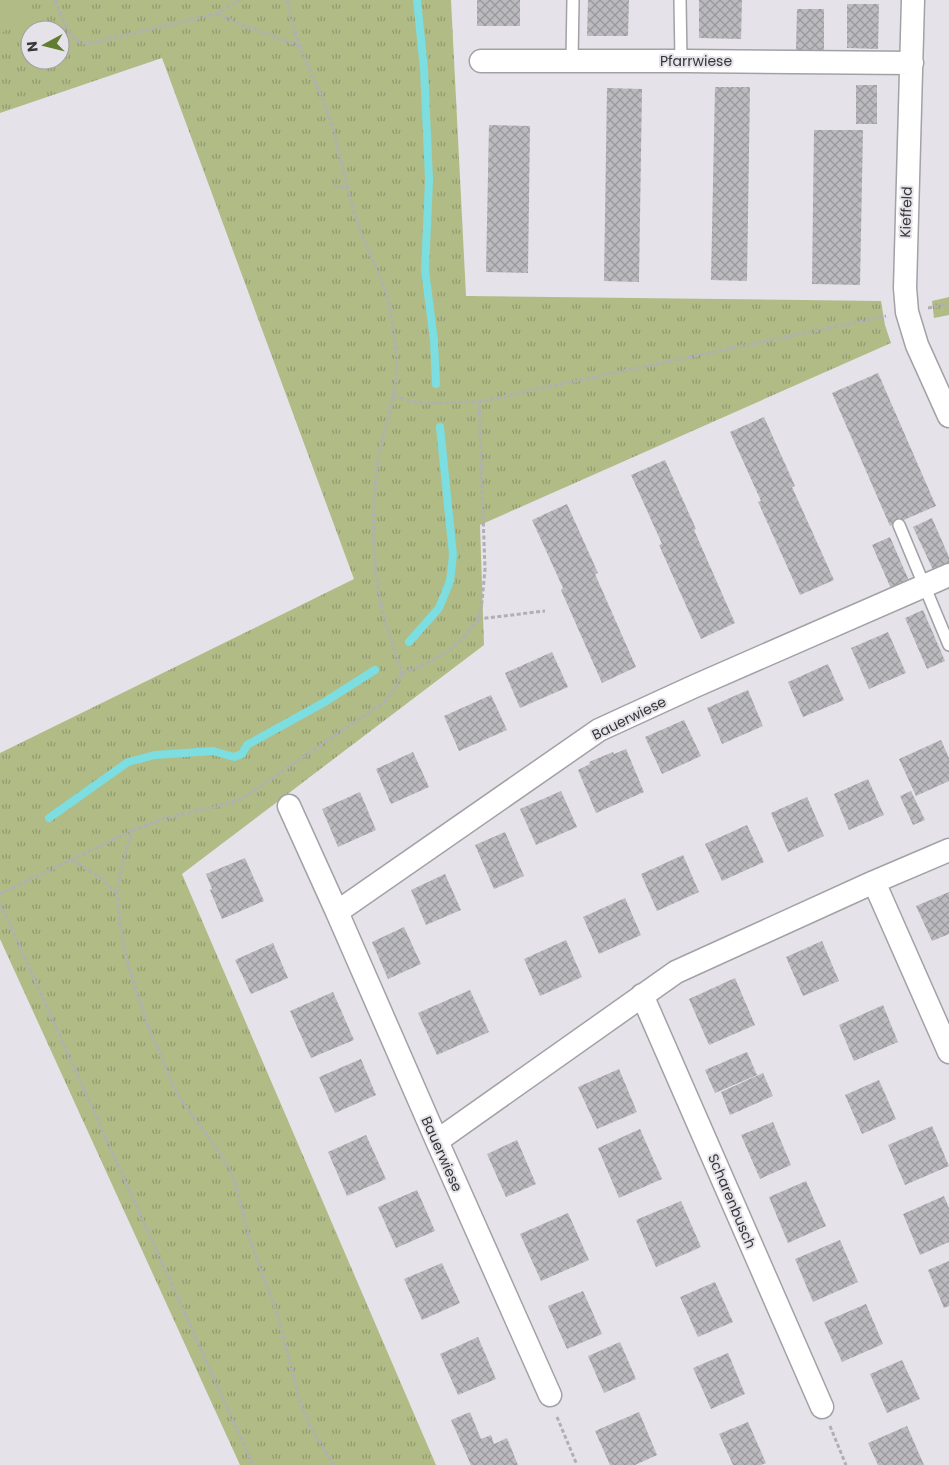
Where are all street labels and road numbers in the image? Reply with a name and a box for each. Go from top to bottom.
street label: Pfarrwiese [660,51,732,71]
street label: Kieffeld [895,186,917,238]
street label: Bauerwiese [588,691,670,745]
street label: Bauerwiese [416,1113,468,1195]
street label: Scharenbusch [703,1151,761,1251]

